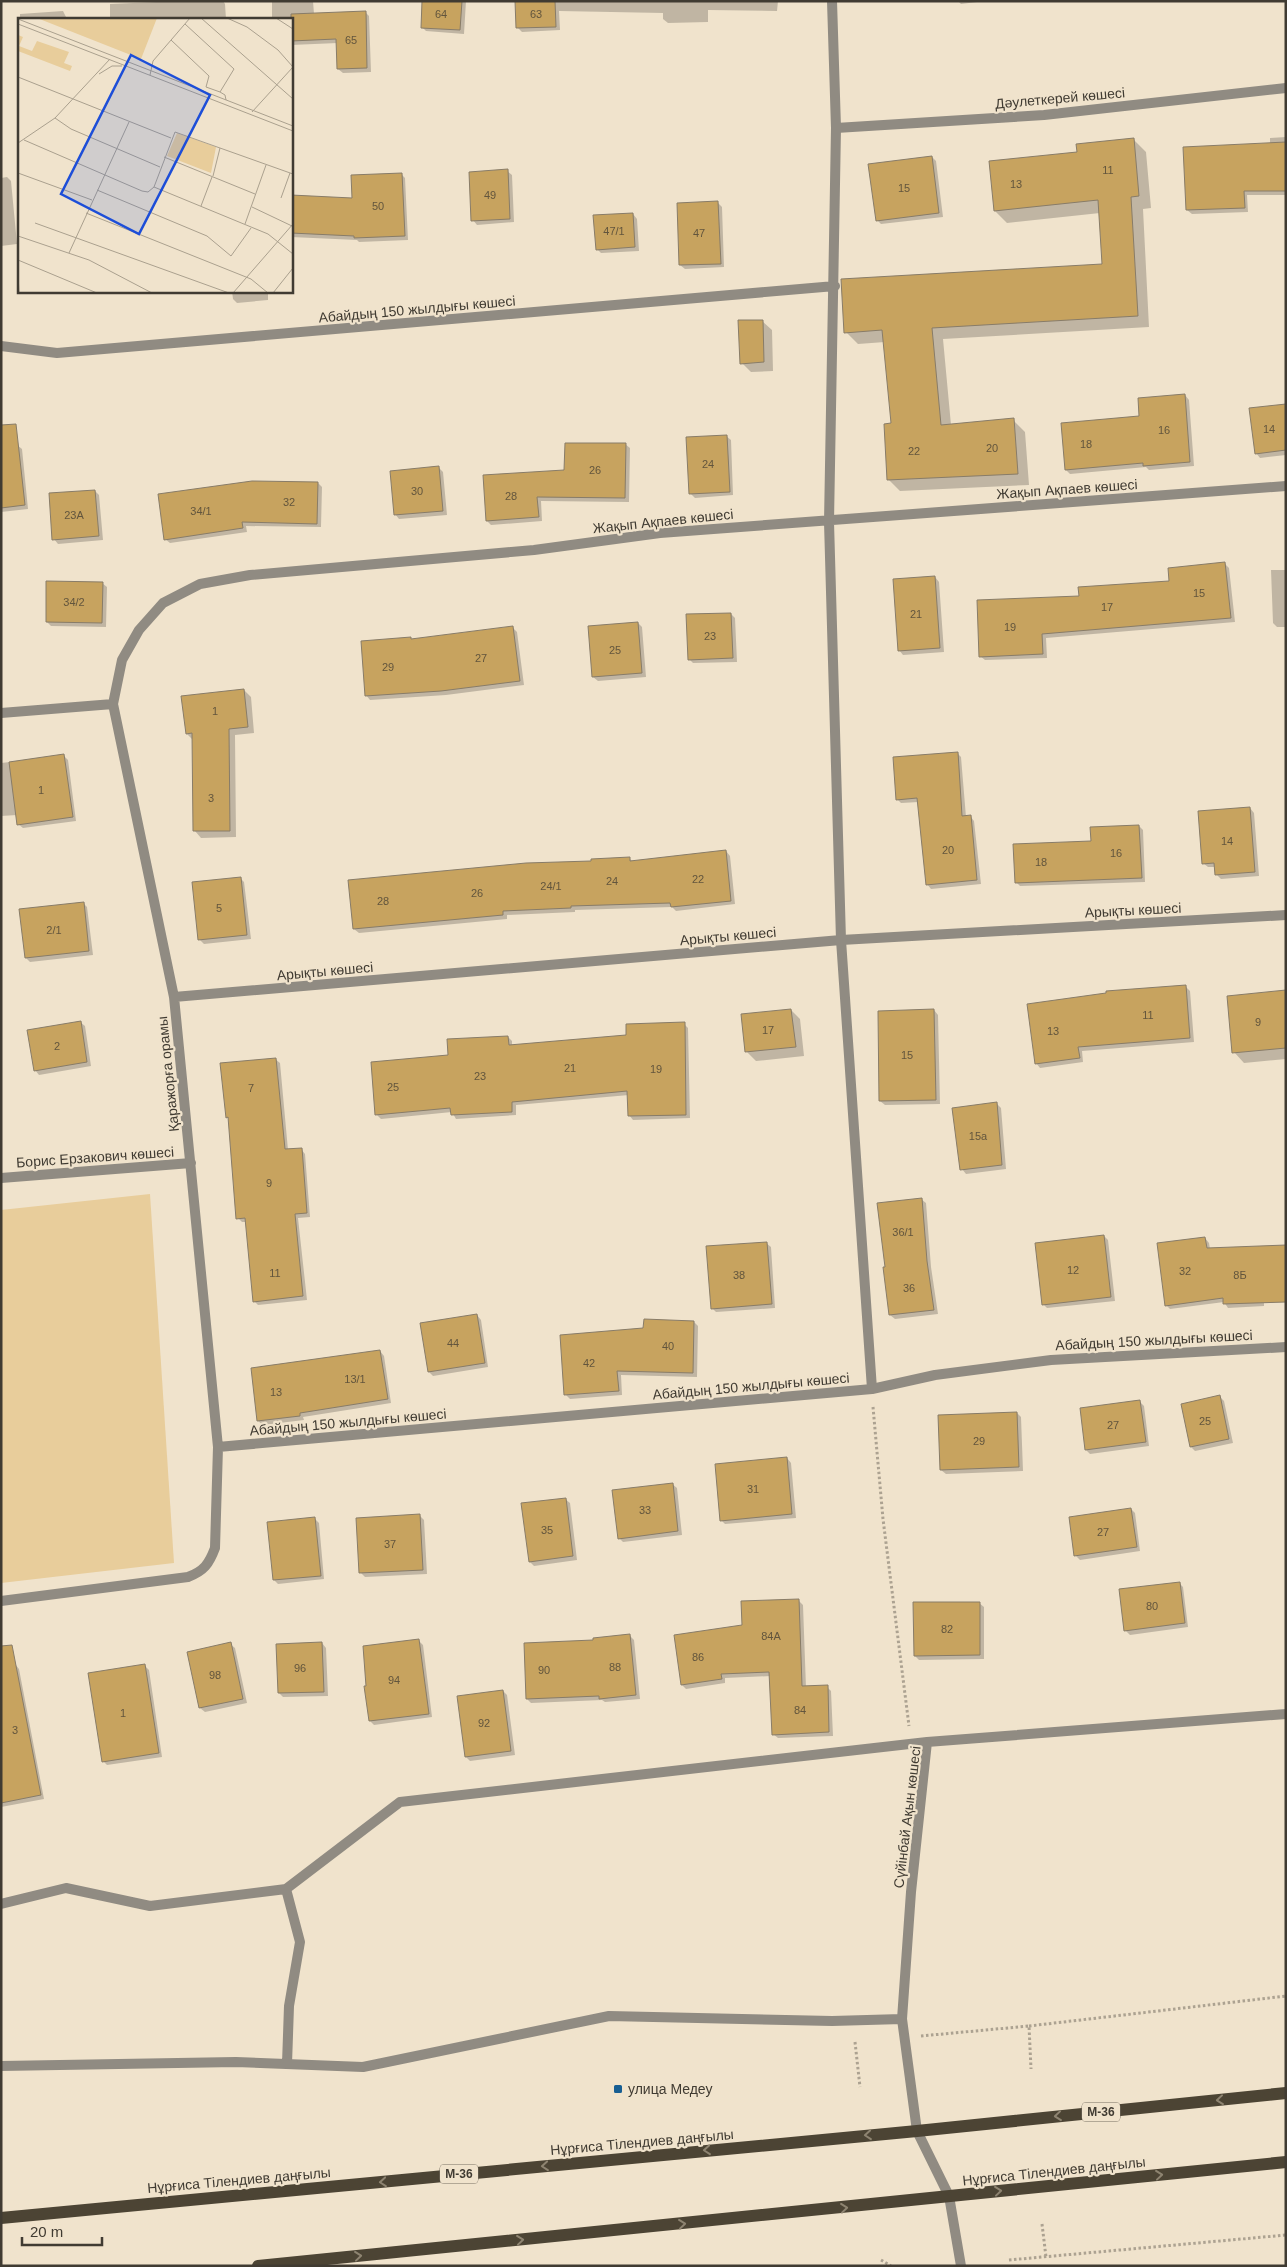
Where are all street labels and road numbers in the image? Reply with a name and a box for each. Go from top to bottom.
street label: Дәулеткерей көшесі [994,84,1126,112]
street label: Абайдың 150 жылдығы көшесі [318,292,516,326]
street label: Жақып Ақпаев көшесі [996,476,1138,502]
street label: Жақып Ақпаев көшесі [592,506,734,536]
street label: Арықты көшесі [1084,899,1182,921]
street label: Арықты көшесі [679,924,777,948]
street label: Арықты көшесі [276,959,374,983]
street label: Қаражорға орамы [154,1015,182,1133]
street label: Борис Ерзакович көшесі [16,1144,174,1170]
street label: Абайдың 150 жылдығы көшесі [1055,1327,1253,1353]
street label: Абайдың 150 жылдығы көшесі [652,1369,850,1403]
street label: Абайдың 150 жылдығы көшесі [249,1405,447,1439]
street label: Сүйінбай Ақын көшесі [890,1745,924,1889]
road number: M-36 [1082,2102,1120,2122]
street label: Нұрғиса Тілендиев даңғылы [550,2126,734,2158]
street label: Нұрғиса Тілендиев даңғылы [962,2153,1146,2189]
street label: Нұрғиса Тілендиев даңғылы [147,2164,331,2196]
road number: M-36 [440,2164,478,2184]

